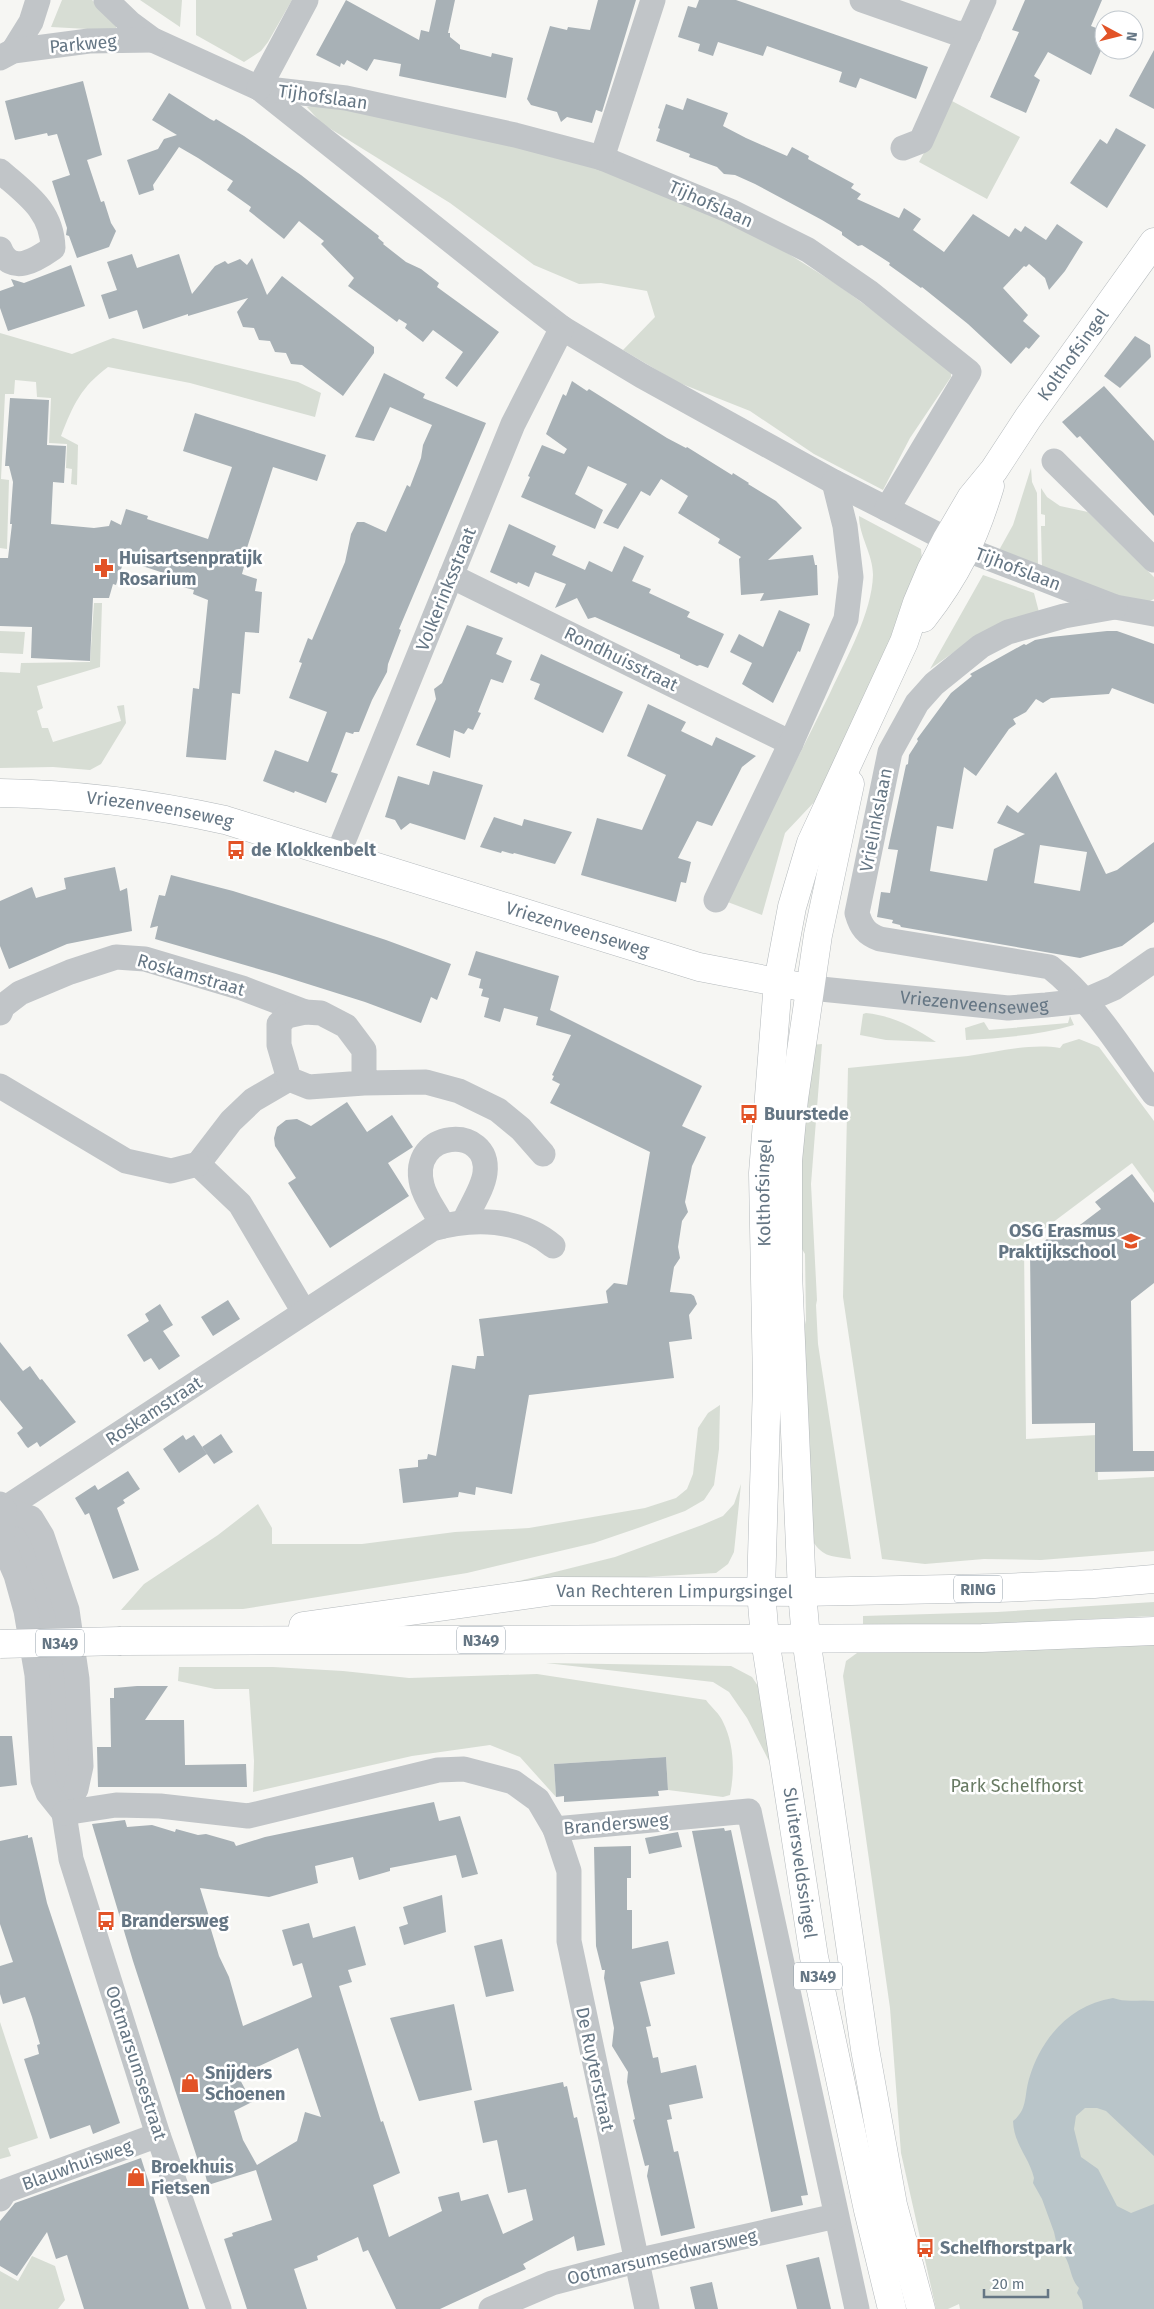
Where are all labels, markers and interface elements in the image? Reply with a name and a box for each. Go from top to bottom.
north arrow [1094,10,1144,60]
street label: Parkweg [48,30,118,58]
text: N [1122,31,1140,42]
street label: Tijhofslaan [277,80,369,114]
street label: Tijhofslaan [665,176,757,232]
street label: Kolthofsingel [1033,305,1113,405]
street label: Volkerinksstraat [411,524,481,654]
street label: Tijhofslaan [972,543,1064,595]
place label: Huisartsenpratijk Rosarium [119,547,263,590]
pharmacy icon: Huisartsenpratijk Rosarium [93,557,115,579]
street label: Rondhuisstraat [560,622,682,696]
street label: Vrielinkslaan [855,766,897,874]
street label: Vriezenveenseweg [85,787,237,833]
bus stop icon: de Klokkenbelt [225,839,247,861]
place label: de Klokkenbelt [251,839,377,861]
street label: Vriezenveenseweg [503,897,652,962]
street label: Roskamstraat [135,949,248,1001]
street label: Vriezenveenseweg [899,986,1050,1019]
bus stop icon: Buurstede [738,1103,760,1125]
place label: Buurstede [764,1103,849,1125]
street label: Kolthofsingel [752,1138,777,1247]
place label: OSG Erasmus Praktijkschool [998,1220,1117,1263]
school or university icon: OSG Erasmus Praktijkschool [1120,1230,1142,1252]
street label: Roskamstraat [101,1371,207,1450]
road number: RING [954,1576,1002,1602]
street label: Van Rechteren Limpurgsingel [556,1580,793,1603]
road number: N349 [457,1626,505,1654]
road number: N349 [36,1630,84,1656]
park label: Park Schelfhorst [951,1775,1084,1797]
street label: Sluitersveldssingel [779,1786,821,1940]
street label: Brandersweg [563,1808,670,1840]
bus stop icon: Brandersweg [95,1910,117,1932]
place label: Brandersweg [121,1910,229,1932]
road number: N349 [794,1962,842,1990]
street label: Ootmarsumsestraat [101,1983,172,2143]
street label: De Ruyterstraat [571,2005,619,2134]
place label: Snijders Schoenen [205,2062,285,2105]
shop icon: Snijders Schoenen [179,2072,201,2094]
street label: Blauwhuisweg [19,2135,136,2195]
place label: Broekhuis Fietsen [151,2156,234,2199]
shop icon: Broekhuis Fietsen [125,2166,147,2188]
street label: Ootmarsumsedwarsweg [565,2224,760,2290]
bus stop icon: Schelfhorstpark [914,2237,936,2259]
place label: Schelfhorstpark [940,2237,1073,2259]
scale bar [984,2266,1048,2298]
text: 20 m [992,2275,1025,2293]

